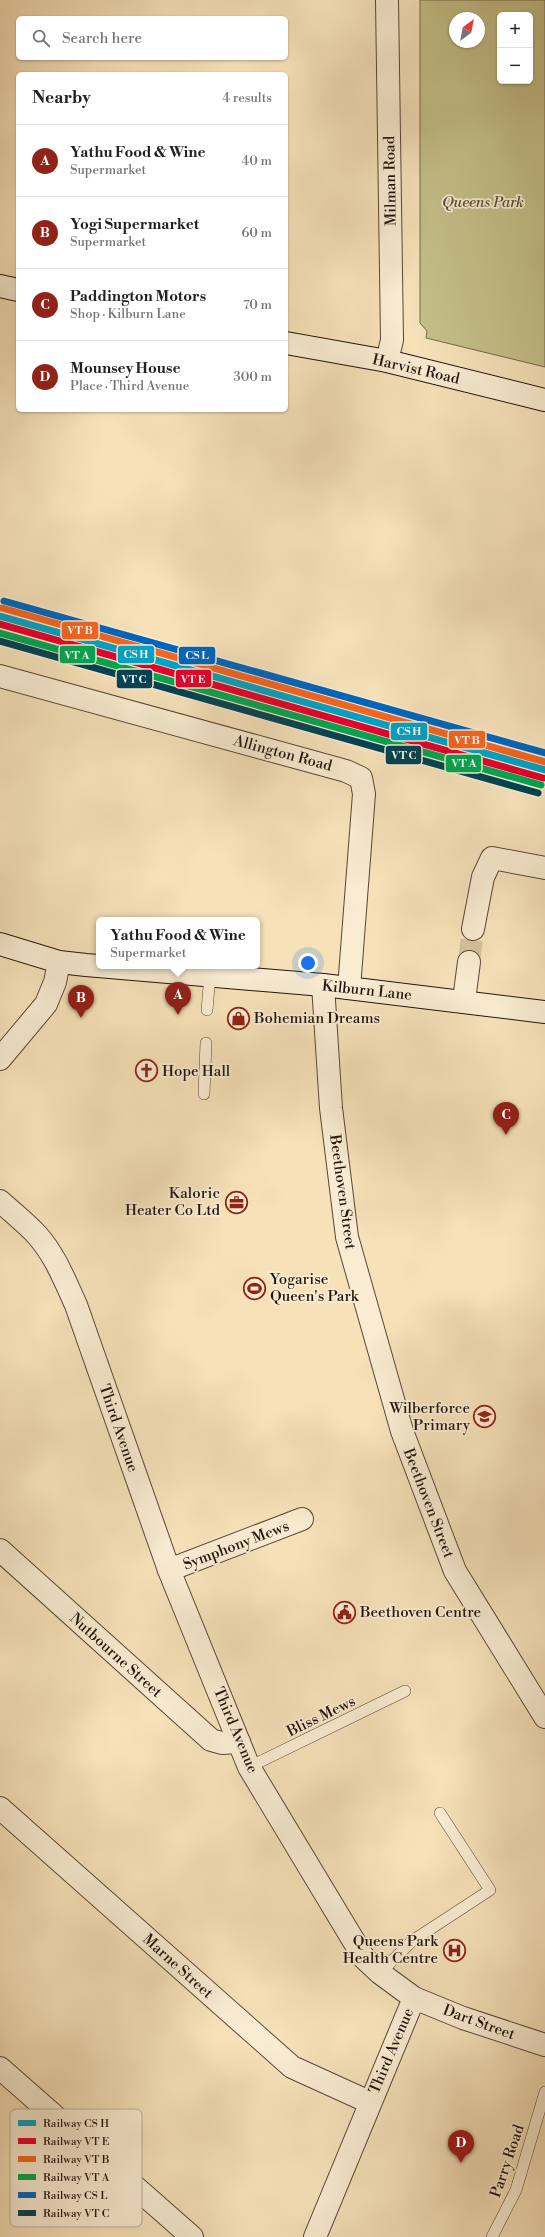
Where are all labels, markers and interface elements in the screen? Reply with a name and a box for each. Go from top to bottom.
north arrow [449,12,485,48]
map controls [497,12,533,84]
button: + [497,12,533,48]
search box [16,16,288,60]
icon: search [30,27,52,49]
text: Search here [62,29,142,48]
button: − [497,48,533,84]
text: Nearby [32,87,91,109]
text: 4 results [222,90,272,106]
street label: Milman Road [380,135,401,226]
text: Yathu Food & Wine [70,143,206,162]
text: A [40,153,50,169]
text: 40 m [242,153,272,169]
text: Supermarket [70,162,146,178]
park label: Queens Park [442,193,524,212]
text: Yogi Supermarket [70,215,199,234]
text: B [40,225,50,241]
text: 60 m [241,225,272,241]
text: Supermarket [70,234,146,250]
text: Paddington Motors [70,287,206,306]
text: C [40,297,50,313]
text: 70 m [243,297,272,313]
text: Shop · Kilburn Lane [70,306,186,322]
street label: Harvist Road [370,350,462,389]
text: Mounsey House [70,359,180,378]
text: D [40,369,50,385]
text: 300 m [234,369,272,385]
text: Place · Third Avenue [70,378,189,394]
line badge: VT B [61,621,99,640]
text: VT B [66,624,93,638]
line badge: VT A [59,645,96,664]
line badge: CS H [117,645,155,664]
line badge: CS L [178,646,216,665]
text: CS H [124,648,148,662]
text: VT A [64,649,91,663]
text: CS L [185,649,209,663]
line badge: VT C [116,669,153,689]
line badge: VT E [175,669,212,688]
text: VT C [121,673,147,687]
text: VT E [180,673,206,687]
line badge: CS H [390,722,428,741]
text: CS H [397,725,421,739]
line badge: VT B [448,730,486,749]
street label: Allington Road [231,731,335,776]
text: VT B [453,734,480,748]
line badge: VT C [385,745,422,765]
text: VT C [391,749,417,763]
line badge: VT A [445,754,482,773]
text: VT A [451,757,478,771]
popup [96,917,260,969]
text: Yathu Food & Wine [110,926,246,945]
text: Supermarket [110,945,186,961]
your location [298,953,318,973]
street label: Kilburn Lane [321,976,413,1005]
pin: A [165,982,191,1015]
pin: B [68,985,94,1018]
shop icon: Bohemian Dreams [225,1005,251,1031]
place label: Bohemian Dreams [253,1009,380,1028]
church icon: Hope Hall [134,1058,160,1084]
place label: Hope Hall [162,1062,231,1081]
pin: C [493,1102,519,1135]
street label: Beethoven Street [325,1132,360,1251]
place label: Kaloric Heater Co Ltd [125,1184,220,1220]
office icon: Kaloric Heater Co Ltd [223,1189,249,1215]
place label: Yogarise Queen's Park [269,1270,360,1306]
sports icon: Yogarise Queen's Park [241,1275,267,1301]
street label: Third Avenue [95,1382,142,1475]
place label: Wilberforce Primary [389,1399,471,1435]
school or university icon: Wilberforce Primary [472,1404,498,1430]
street label: Beethoven Street [399,1445,458,1561]
street label: Symphony Mews [181,1517,292,1574]
public building icon: Beethoven Centre [331,1599,357,1625]
place label: Beethoven Centre [359,1603,481,1622]
street label: Nutbourne Street [66,1609,166,1702]
street label: Third Avenue [209,1684,262,1776]
street label: Bliss Mews [283,1692,359,1742]
street label: Marne Street [139,1930,217,2003]
place label: Queens Park Health Centre [343,1932,439,1968]
hospital icon: Queens Park Health Centre [441,1937,467,1963]
street label: Dart Street [440,2001,518,2045]
street label: Third Avenue [365,2005,418,2097]
legend [10,2109,142,2227]
text: Railway CS H [43,2117,109,2131]
street label: Parry Road [486,2122,529,2200]
pin: D [448,2130,474,2163]
text: Railway VT E [43,2135,110,2149]
text: Railway VT B [43,2153,110,2167]
text: Railway VT A [43,2171,110,2185]
text: Railway CS L [43,2189,107,2203]
text: Railway VT C [43,2207,109,2221]

